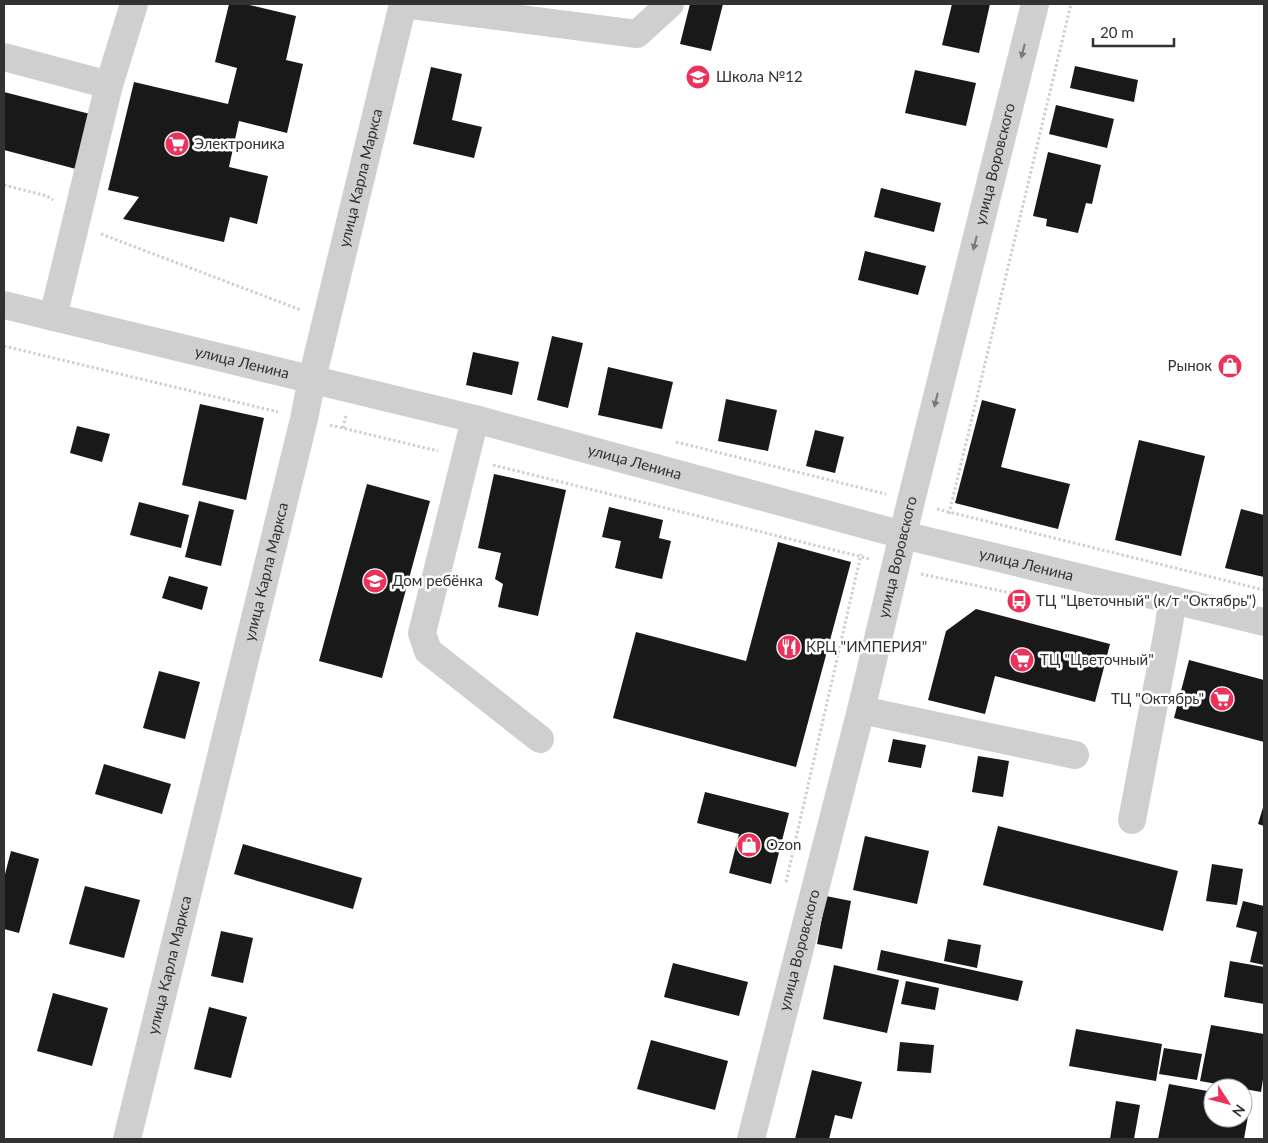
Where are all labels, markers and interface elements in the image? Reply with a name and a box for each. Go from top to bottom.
scale bar [1093,15,1174,47]
text: 20 m [1100,23,1134,41]
one-way arrow [1019,44,1027,59]
school or university icon: Школа №12 [685,64,711,90]
place label: Школа №12 [716,67,803,85]
street label: улица Воровского [970,101,1018,227]
street label: улица Карла Маркса [334,107,385,249]
supermarket icon: Электроника [164,131,190,157]
place label: Электроника [194,134,285,152]
one-way arrow [971,235,979,250]
street label: улица Ленина [193,342,291,382]
shop icon: Рынок [1217,353,1243,379]
place label: Рынок [1168,356,1212,374]
one-way arrow [932,393,940,408]
street label: улица Ленина [586,440,684,483]
street label: улица Воровского [873,494,920,620]
street label: улица Карла Маркса [240,500,291,643]
street label: улица Ленина [978,544,1076,584]
school or university icon: Дом ребёнка [362,568,388,594]
place label: Дом ребёнка [392,571,483,589]
bus stop icon: ТЦ "Цветочный" (к/т "Октябрь") [1006,588,1032,614]
place label: ТЦ "Цветочный" (к/т "Октябрь") [1036,591,1256,609]
restaurant icon: КРЦ "ИМПЕРИЯ" [776,634,802,660]
place label: КРЦ "ИМПЕРИЯ" [806,637,927,655]
supermarket icon: ТЦ "Цветочный" [1009,647,1035,673]
place label: ТЦ "Цветочный" [1040,650,1154,668]
supermarket icon: ТЦ "Октябрь" [1209,686,1235,712]
place label: ТЦ "Октябрь" [1111,689,1204,707]
shop icon: Ozon [736,832,762,858]
place label: Ozon [766,835,801,853]
street label: улица Воровского [774,887,823,1013]
street label: улица Карла Маркса [143,894,194,1036]
north arrow [1203,1078,1253,1128]
text: N [1229,1102,1249,1120]

